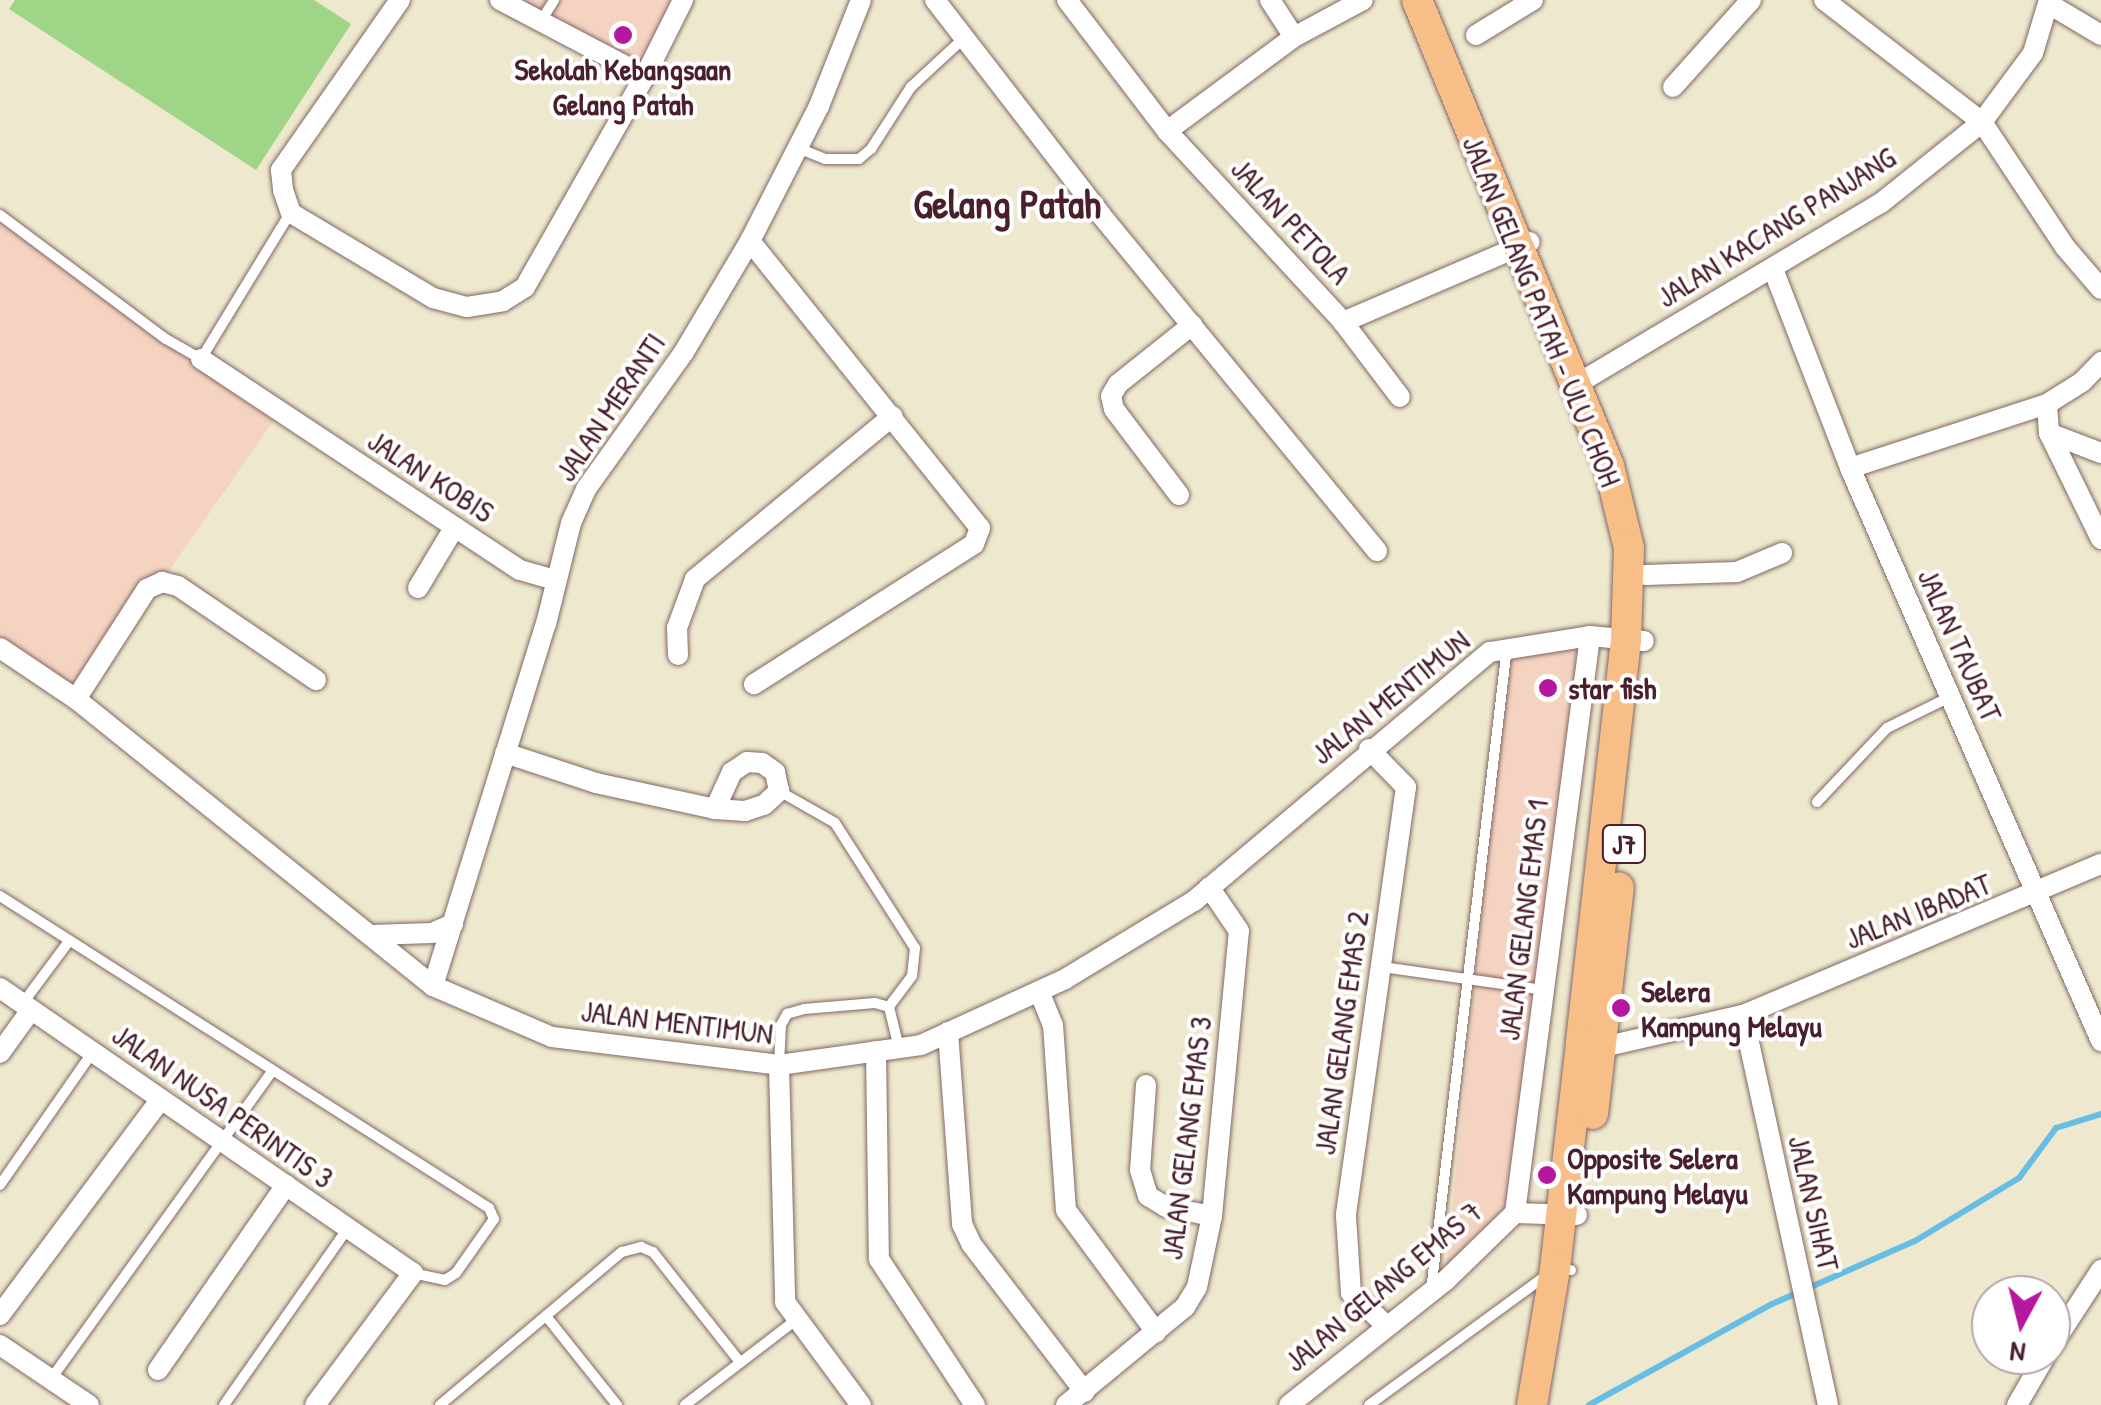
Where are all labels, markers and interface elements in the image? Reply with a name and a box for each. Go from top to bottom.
marker: Sekolah Kebangsaan Gelang Patah [612,24,634,46]
place label: Sekolah Kebangsaan Gelang Patah [515,51,731,122]
street label: JALAN GELANG PATAH - ULU CHOH [1455,130,1629,492]
street label: JALAN KACANG PANJANG [1650,139,1902,315]
street label: JALAN PETOLA [1224,151,1358,291]
district label: Gelang Patah [913,179,1101,227]
street label: JALAN MERANTI [547,326,673,488]
street label: JALAN KOBIS [361,422,501,530]
street label: JALAN TAUBAT [1910,563,2010,727]
street label: JALAN MENTIMUN [1304,622,1476,772]
place label: star fish [1568,670,1656,706]
marker: star fish [1537,677,1559,699]
street label: JALAN GELANG EMAS 1 [1490,797,1556,1043]
road number: J7 [1602,821,1646,867]
street label: JALAN IBADAT [1840,865,1996,957]
street label: JALAN GELANG EMAS 2 [1306,909,1376,1157]
place label: Selera Kampung Melayu [1641,973,1822,1044]
street label: JALAN MENTIMUN [579,992,775,1052]
marker: Selera Kampung Melayu [1610,997,1632,1019]
street label: JALAN GELANG EMAS 3 [1153,1014,1219,1262]
street label: JALAN NUSA PERINTIS 3 [105,1016,341,1196]
street label: JALAN SIHAT [1781,1132,1847,1274]
place label: Opposite Selera Kampung Melayu [1567,1140,1748,1210]
marker: Opposite Selera Kampung Melayu [1536,1164,1558,1186]
street label: JALAN GELANG EMAS 7 [1277,1193,1489,1379]
north arrow [1971,1275,2071,1375]
text: N [2008,1333,2027,1373]

